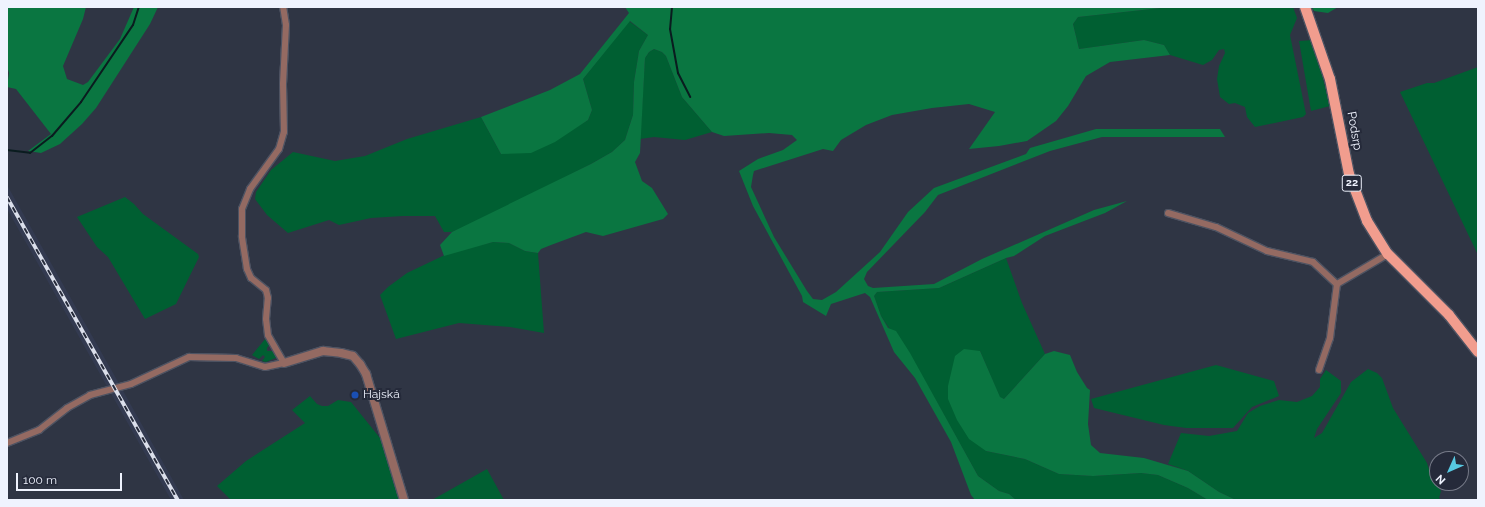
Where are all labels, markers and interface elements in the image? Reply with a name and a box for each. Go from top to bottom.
street label: Podsrp [1343,110,1365,152]
road number: 22 [1341,174,1363,192]
place label: Hajská [363,388,400,402]
marker: Hajská [350,390,360,400]
north arrow [1429,451,1469,491]
scale bar [18,465,124,491]
text: N [1433,472,1448,487]
text: 100 m [23,473,57,487]

